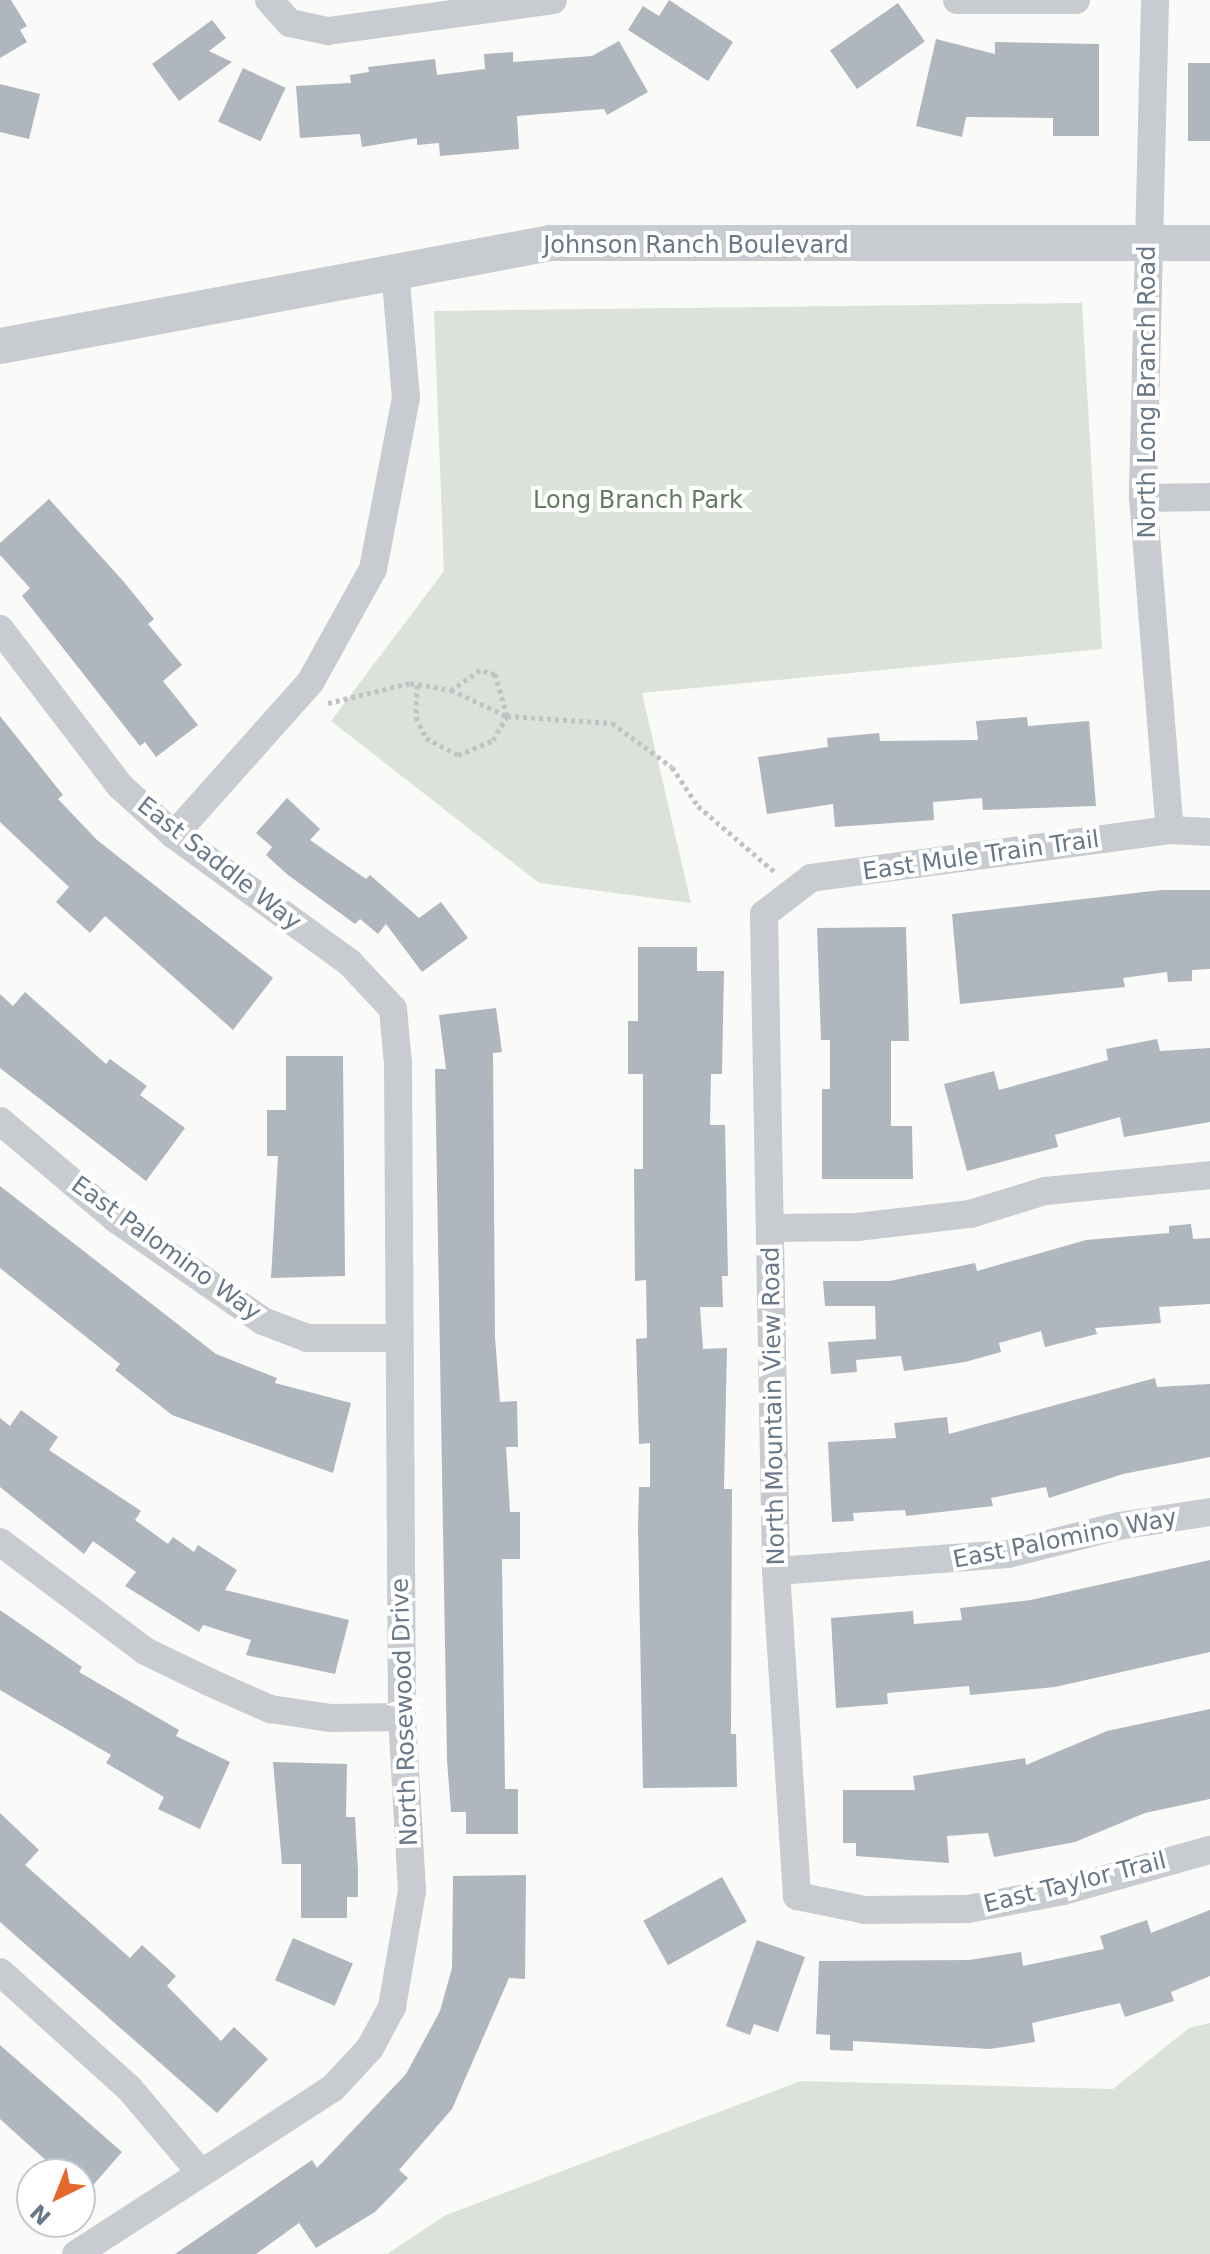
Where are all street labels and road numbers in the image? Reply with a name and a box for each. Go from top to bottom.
street label: Johnson Ranch Boulevard [543,232,849,260]
street label: North Long Branch Road [1134,246,1162,538]
street label: East Saddle Way [131,791,307,937]
street label: East Mule Train Trail [861,825,1101,887]
street label: East Palomino Way [65,1170,267,1328]
street label: North Mountain View Road [757,1246,791,1566]
street label: East Palomino Way [951,1503,1179,1575]
street label: North Rosewood Drive [386,1578,424,1846]
street label: East Taylor Trail [981,1846,1169,1920]

